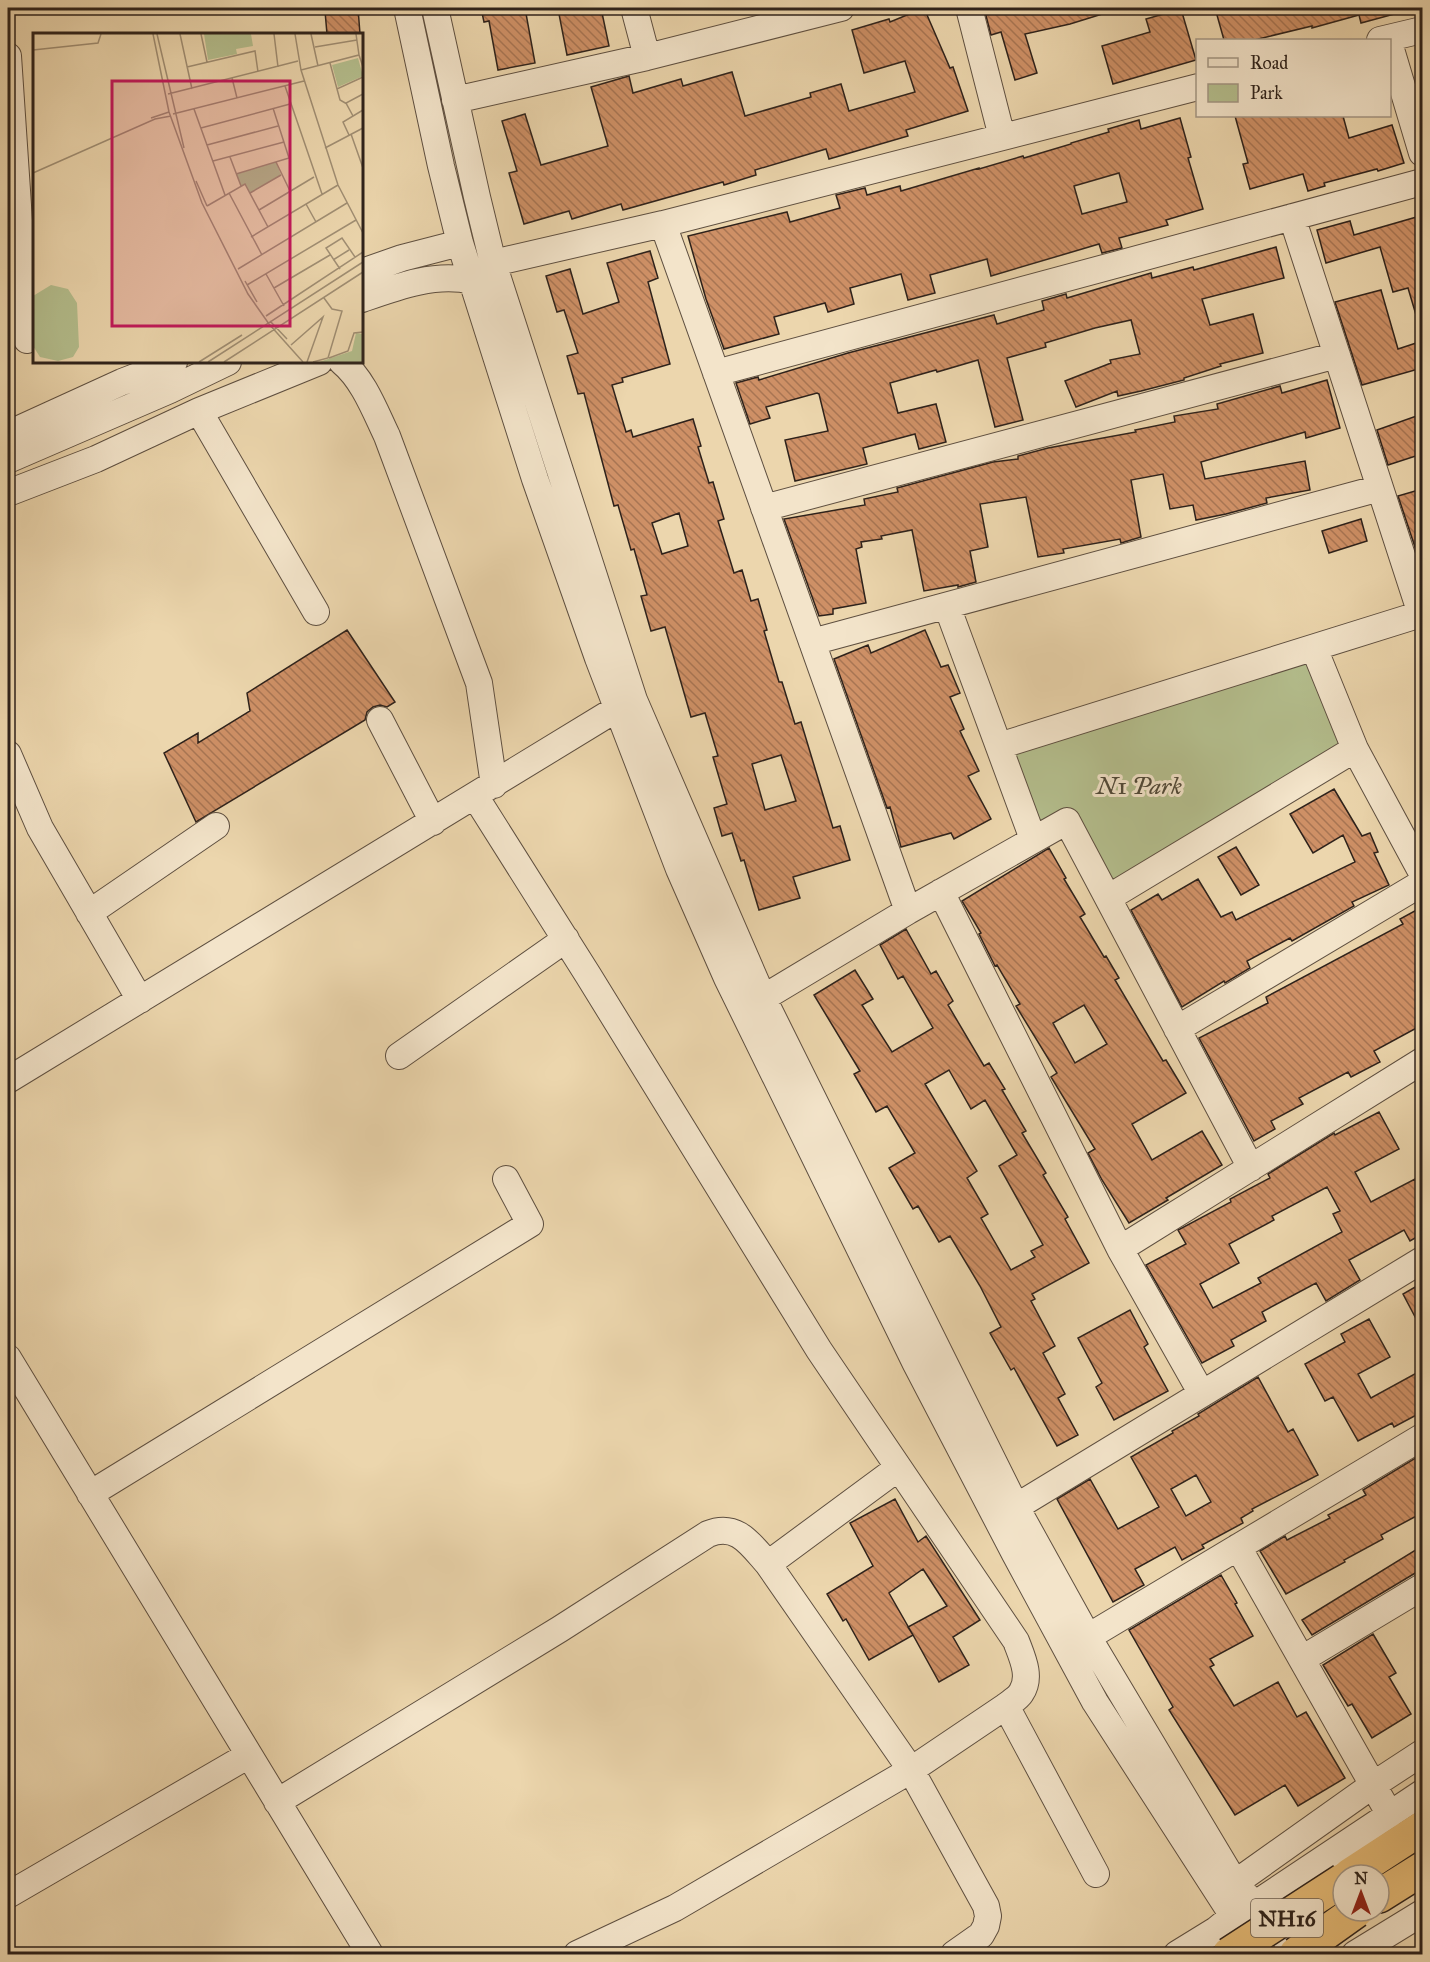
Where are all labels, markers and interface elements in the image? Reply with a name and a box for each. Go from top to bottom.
inset map [33,33,363,363]
legend [1196,39,1391,117]
text: Road [1250,52,1288,74]
text: Park [1250,82,1283,104]
park label: N1 Park [1094,771,1182,801]
north arrow [1331,1863,1391,1923]
text: N [1354,1869,1368,1888]
road number: NH16 [1251,1899,1323,1937]

